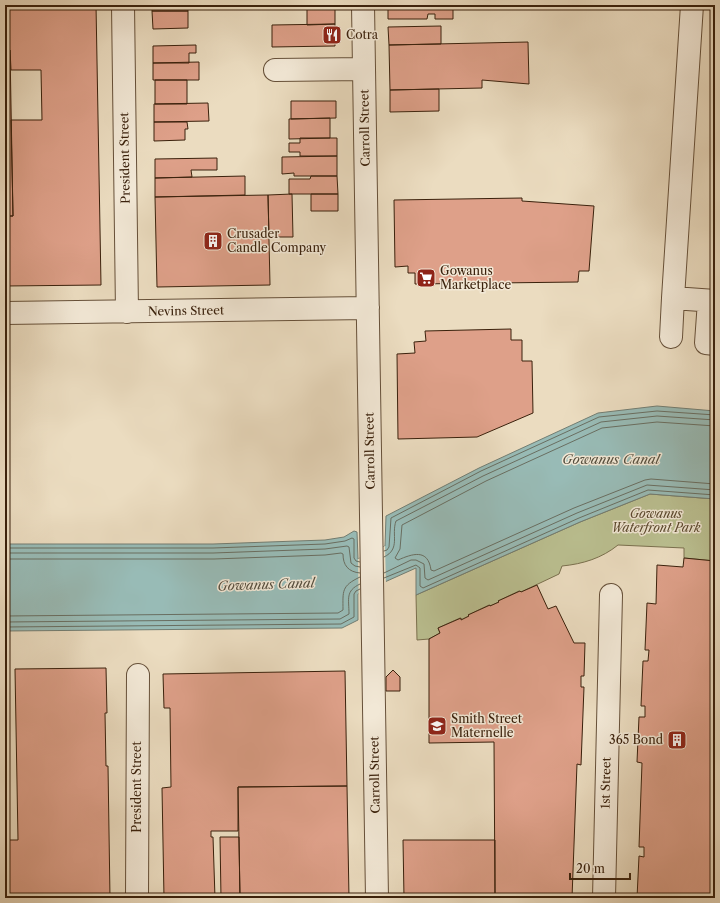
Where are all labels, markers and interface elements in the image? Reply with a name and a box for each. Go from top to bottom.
restaurant icon: Cotra [321,24,343,46]
place label: Cotra [346,27,379,42]
street label: Carroll Street [356,89,373,167]
street label: President Street [116,111,133,204]
place label: Crusader Candle Company [227,226,327,255]
building icon: Crusader Candle Company [202,230,224,252]
place label: Gowanus Marketplace [440,263,511,292]
supermarket icon: Gowanus Marketplace [415,267,437,289]
street label: Nevins Street [148,302,225,319]
street label: Carroll Street [361,412,378,490]
water label: Gowanus Canal [562,451,662,467]
park label: Gowanus Waterfront Park [612,506,701,535]
water label: Gowanus Canal [217,574,317,594]
place label: Smith Street Maternelle [451,711,523,740]
school or university icon: Smith Street Maternelle [426,715,448,737]
building icon: 365 Bond [666,729,688,751]
place label: 365 Bond [609,732,664,747]
street label: Carroll Street [366,736,383,814]
street label: President Street [129,741,144,833]
street label: 1st Street [598,756,613,809]
scale bar [570,855,630,881]
text: 20 m [576,861,605,876]

